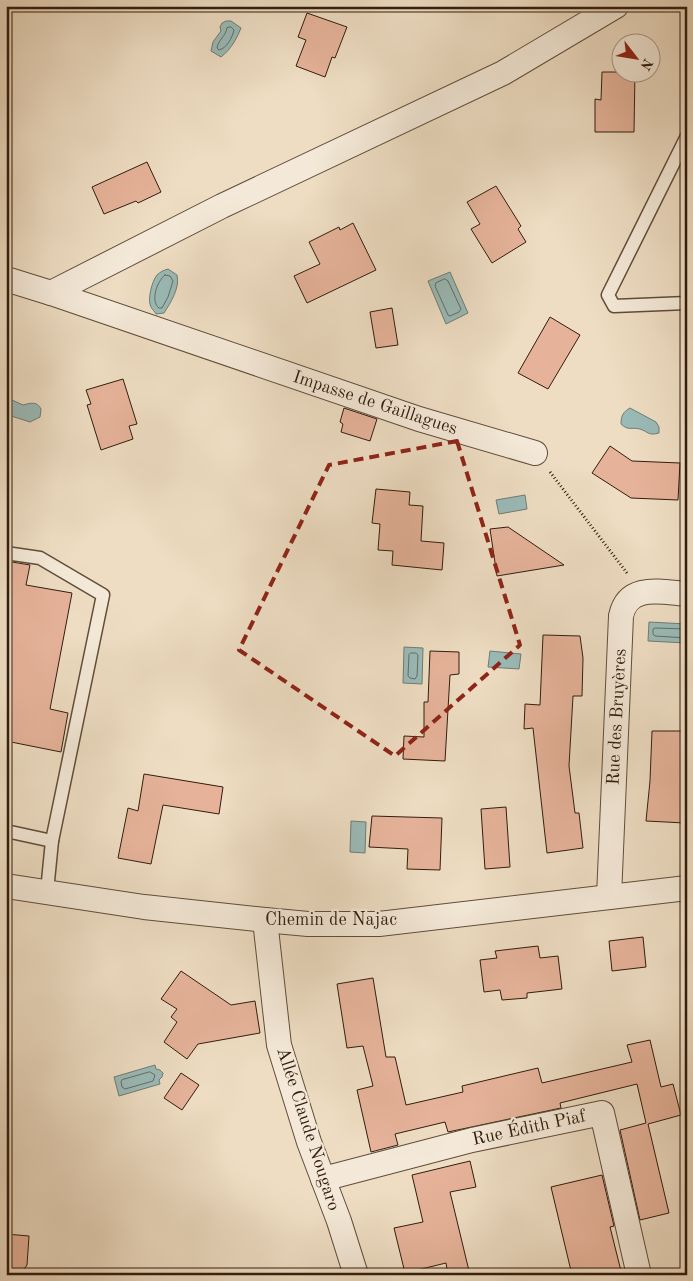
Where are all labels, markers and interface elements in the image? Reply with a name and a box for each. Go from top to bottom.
north arrow [610,32,660,82]
text: N [637,56,655,73]
street label: Impasse de Gaillagues [290,368,460,438]
street label: Rue des Bruyères [604,648,630,786]
street label: Chemin de Najac [265,911,397,929]
street label: Allée Claude Nougaro [273,1045,343,1213]
street label: Rue Édith Piaf [470,1103,588,1149]

